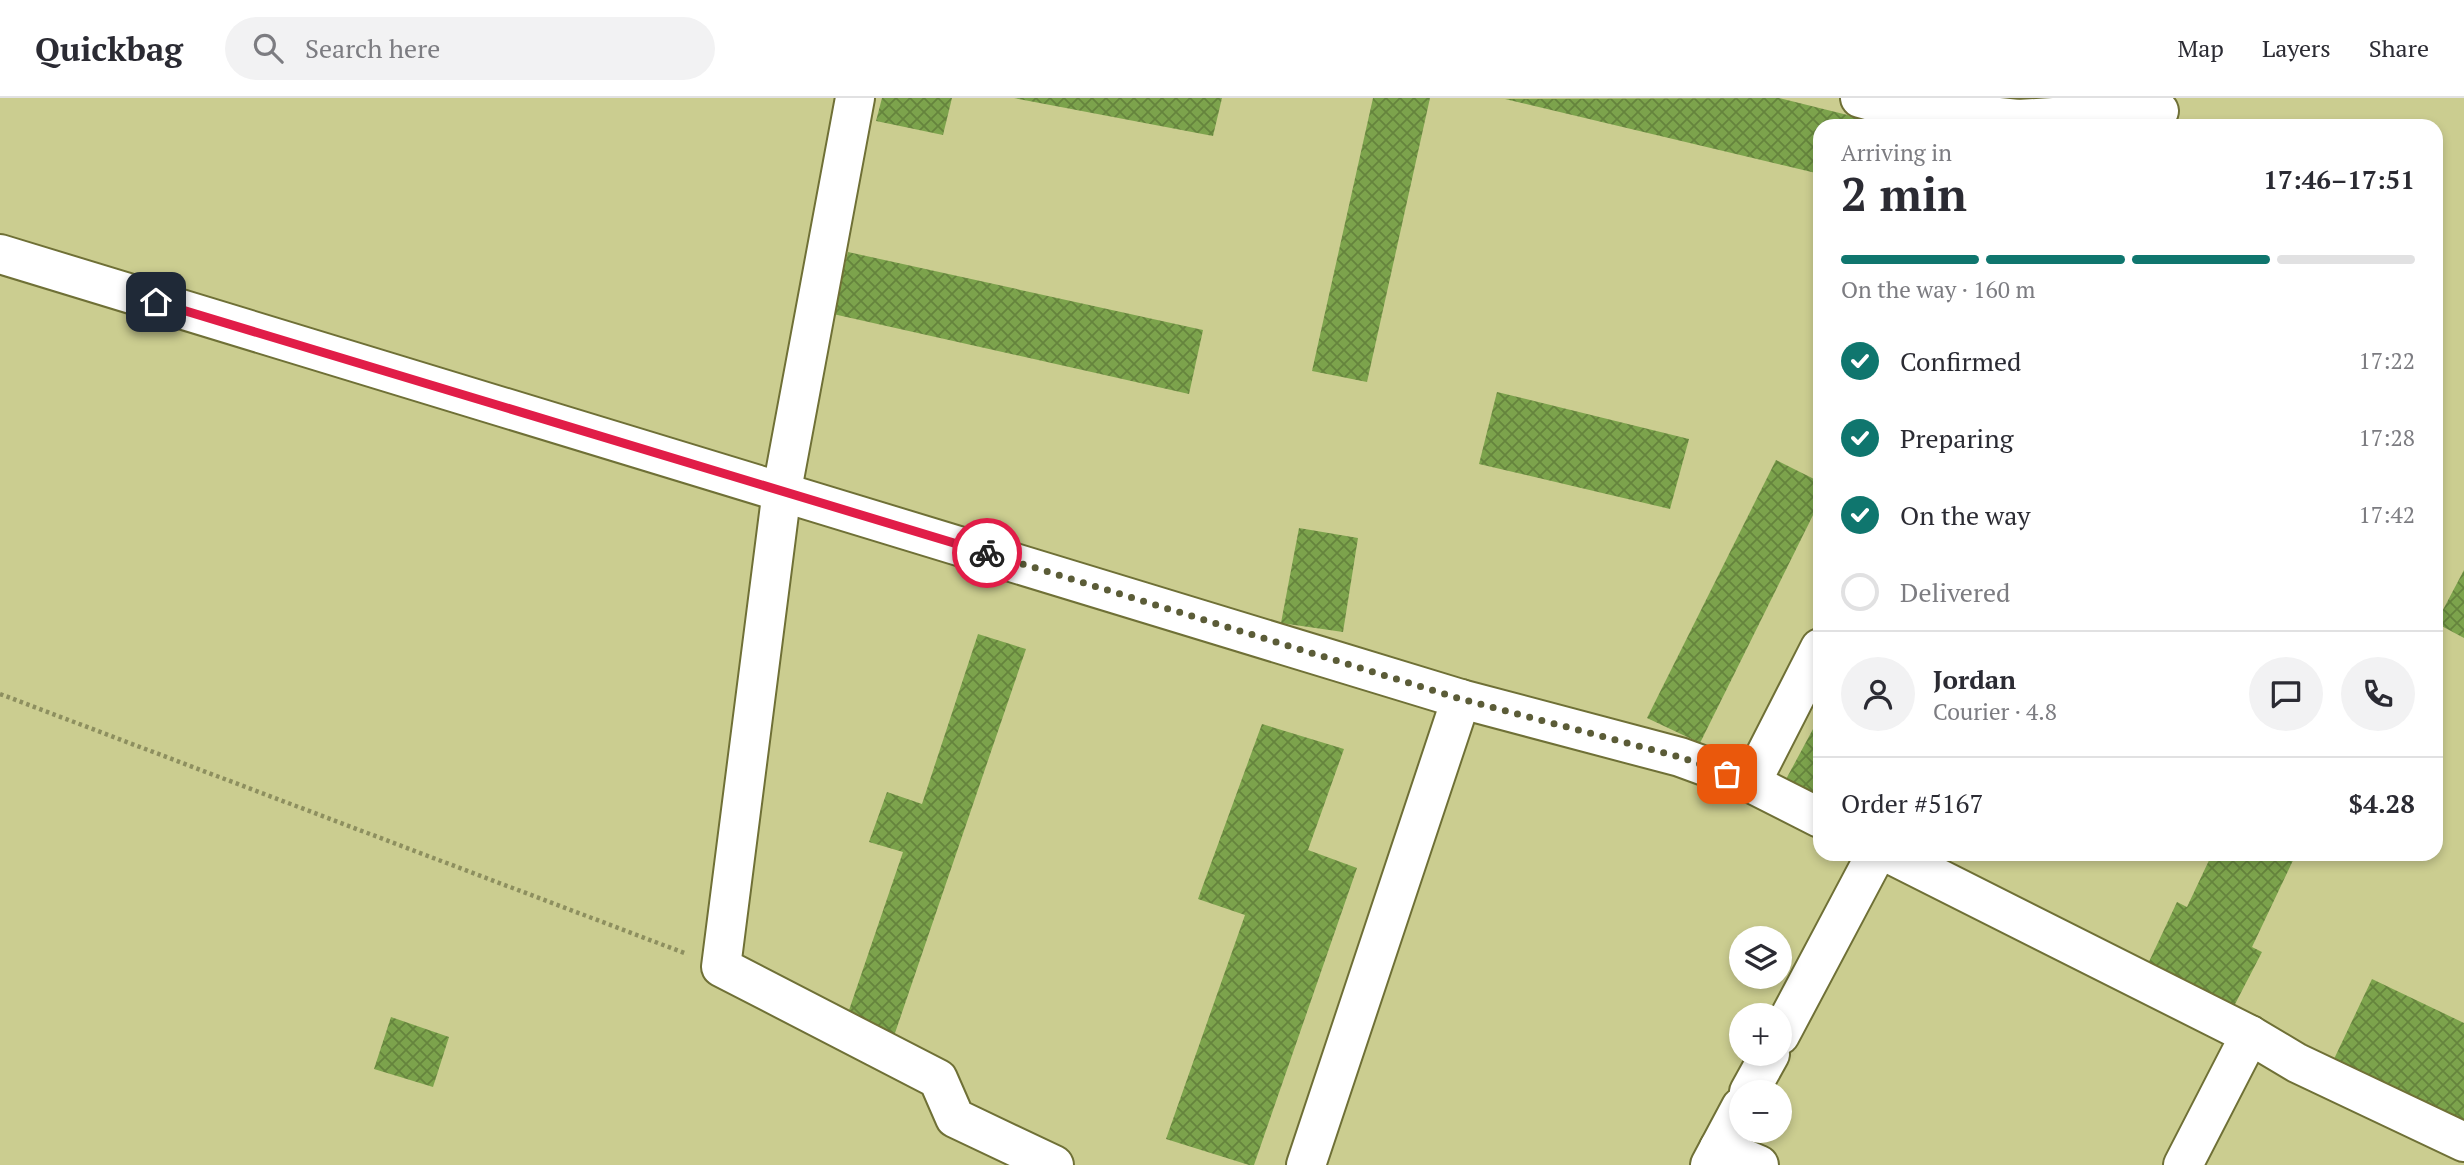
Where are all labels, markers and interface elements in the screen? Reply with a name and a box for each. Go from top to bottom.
search box [225,17,715,80]
text: Quickbag [35,27,183,70]
icon: search [249,29,287,67]
text: Search here [305,31,440,65]
text: Map [2177,32,2224,64]
text: Layers [2262,32,2331,64]
text: Share [2369,32,2429,64]
text: Arriving in [1841,137,1952,168]
text: 17:46–17:51 [2263,162,2415,196]
text: 2 min [1841,163,1967,224]
pin [126,272,186,332]
text: On the way · 160 m [1841,274,2035,305]
icon: home [137,283,175,321]
icon: check [1841,342,1879,380]
text: Confirmed [1900,344,2021,378]
text: 17:22 [2358,345,2415,376]
icon: check [1841,419,1879,457]
text: Preparing [1900,421,2013,455]
text: 17:28 [2358,422,2415,453]
icon: check [1841,496,1879,534]
text: On the way [1900,498,2031,532]
text: 17:42 [2358,499,2415,530]
courier [952,518,1022,588]
icon: bike [968,534,1006,572]
text: Delivered [1900,575,2010,609]
button: person [1841,657,1915,731]
button: chat [2249,657,2323,731]
button: phone [2341,657,2415,731]
text: Jordan [1933,662,2016,696]
text: Courier · 4.8 [1933,696,2057,727]
pin [1697,744,1757,804]
icon: bag [1708,755,1746,793]
text: Order #5167 [1841,786,1983,820]
text: $4.28 [2349,786,2415,820]
map controls [1729,926,1792,1143]
button: layers [1729,926,1792,989]
button: + [1729,1003,1792,1066]
button: − [1729,1080,1792,1143]

